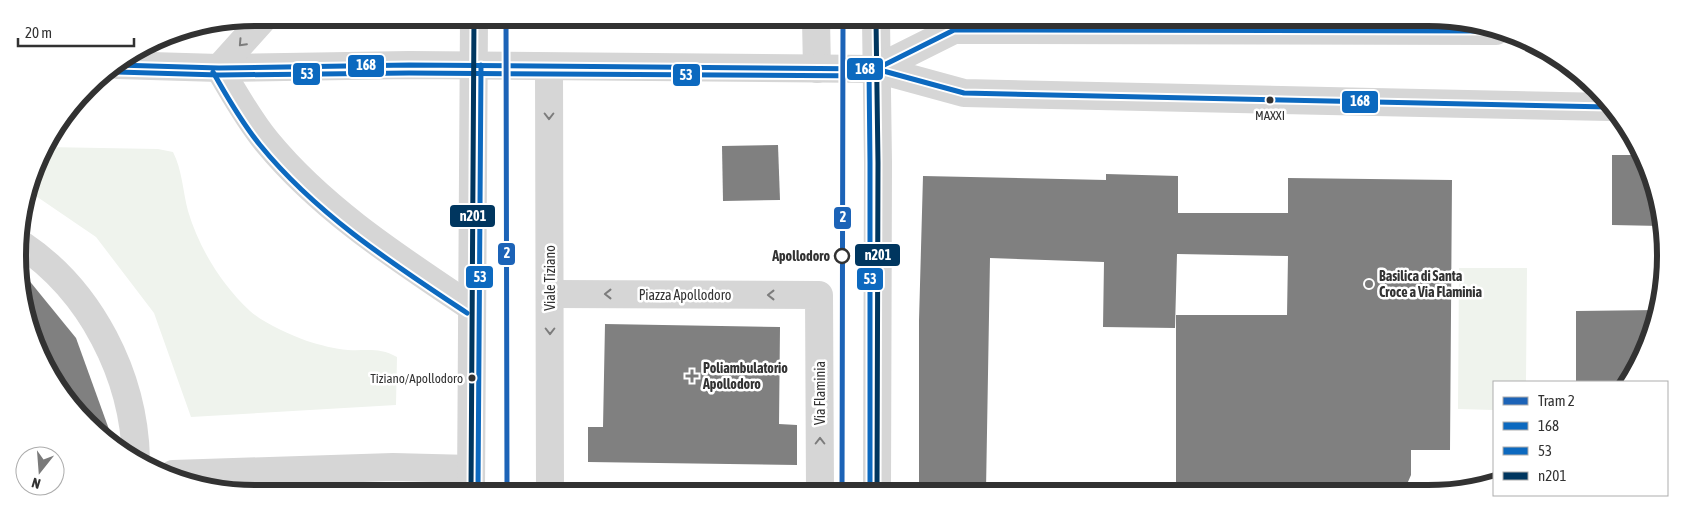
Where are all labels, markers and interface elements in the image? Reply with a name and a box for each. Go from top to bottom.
scale bar [18,15,134,47]
text: 20 m [25,24,52,41]
one-way arrow [239,37,248,46]
line badge: 168 [347,54,385,78]
text: 168 [356,57,376,73]
line badge: 168 [846,57,884,81]
text: 168 [855,61,875,77]
line badge: 53 [292,62,321,86]
line badge: 53 [672,63,701,87]
text: 53 [300,66,314,82]
text: 53 [679,67,693,83]
line badge: 168 [1341,90,1379,114]
text: 168 [1350,93,1370,109]
marker: MAXXI [1265,95,1275,105]
place label: MAXXI [1255,108,1285,123]
one-way arrow [544,112,554,120]
line badge: n201 [449,204,496,228]
line badge: 2 [833,206,852,230]
text: n201 [460,208,487,224]
text: 2 [840,209,847,225]
line badge: 2 [497,242,516,266]
line badge: n201 [854,243,901,267]
text: 2 [504,245,511,261]
street label: Viale Tiziano [542,245,558,311]
text: n201 [865,247,892,263]
place label: Apollodoro [771,248,830,264]
marker: Apollodoro [834,248,850,264]
line badge: 53 [465,265,494,289]
line badge: 53 [856,267,884,291]
place label: Basilica di Santa Croce a Via Flaminia [1379,268,1483,300]
text: 53 [473,269,487,285]
text: 53 [863,271,877,287]
marker: Basilica di Santa Croce a Via Flaminia [1363,278,1375,290]
street label: Piazza Apollodoro [639,287,731,303]
one-way arrow [604,289,612,299]
one-way arrow [766,290,774,300]
one-way arrow [545,328,555,335]
place label: Poliambulatorio Apollodoro [702,360,788,392]
street label: Via Flaminia [812,361,828,425]
marker: Poliambulatorio Apollodoro [685,369,699,383]
place label: Tiziano/Apollodoro [370,371,463,386]
marker: Tiziano/Apollodoro [467,373,477,383]
legend [1493,381,1668,496]
text: Tram 2 [1538,392,1575,409]
text: 168 [1538,417,1559,434]
one-way arrow [815,437,825,445]
text: 53 [1538,442,1552,459]
north arrow [15,446,65,496]
text: n201 [1538,467,1566,484]
text: N [30,475,42,492]

